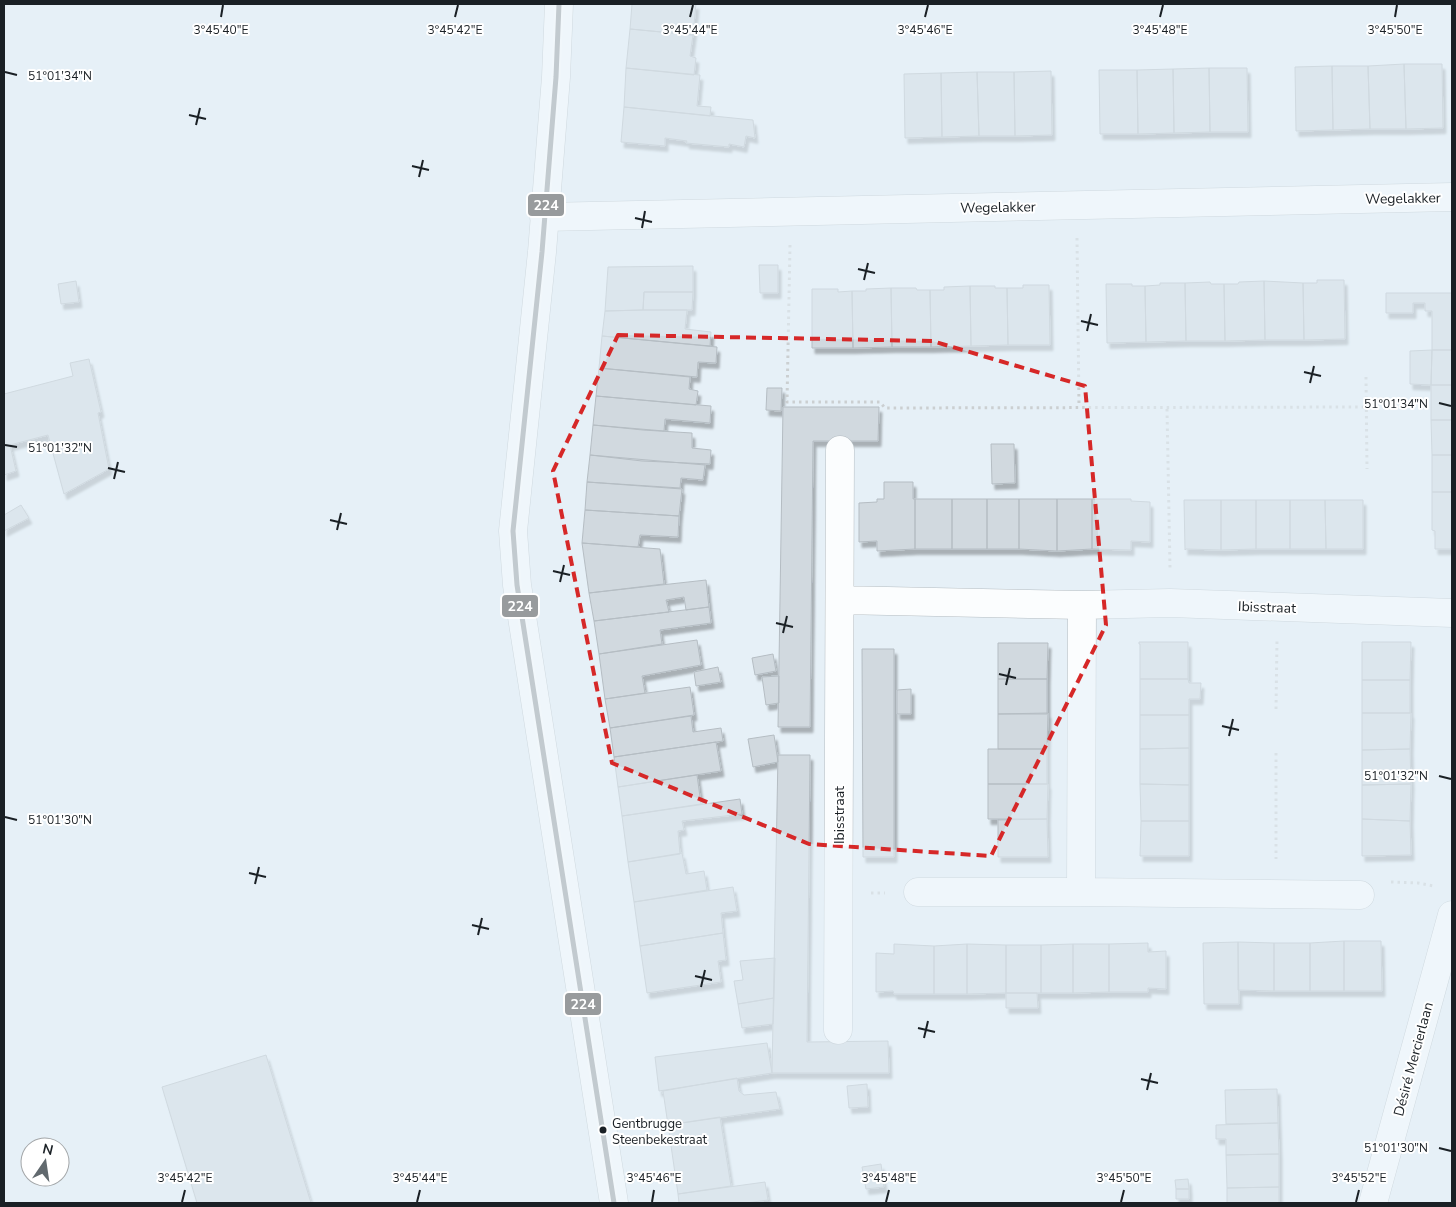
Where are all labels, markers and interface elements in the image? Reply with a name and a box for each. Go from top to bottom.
text: 3°45'40"E [194,22,248,38]
text: 3°45'42"E [428,22,482,38]
text: 3°45'44"E [663,22,717,38]
text: 3°45'46"E [898,22,952,38]
text: 3°45'48"E [1133,22,1187,38]
text: 3°45'50"E [1368,22,1422,38]
text: 51°01'34"N [28,68,92,84]
street label: Wegelakker [1365,188,1441,209]
line badge: 224 [527,193,565,217]
text: 224 [533,196,559,215]
street label: Wegelakker [960,197,1036,218]
text: 51°01'34"N [1364,396,1428,412]
text: 51°01'32"N [28,440,92,456]
line badge: 224 [501,594,539,618]
text: 224 [507,597,533,616]
street label: Ibisstraat [1238,597,1296,618]
text: 51°01'32"N [1364,768,1428,784]
street label: Ibisstraat [830,786,849,844]
text: 51°01'30"N [28,812,92,828]
line badge: 224 [564,992,602,1016]
text: 224 [570,995,596,1014]
street label: Désiré Mercierlaan [1389,1000,1438,1118]
place label: Gentbrugge Steenbekestraat [612,1115,708,1149]
marker: Gentbrugge Steenbekestraat [598,1125,608,1135]
north arrow [20,1137,70,1187]
text: N [41,1139,55,1160]
text: 51°01'30"N [1364,1140,1428,1156]
text: 3°45'42"E [158,1170,212,1186]
text: 3°45'44"E [393,1170,447,1186]
text: 3°45'46"E [627,1170,681,1186]
text: 3°45'48"E [862,1170,916,1186]
text: 3°45'50"E [1097,1170,1151,1186]
text: 3°45'52"E [1332,1170,1386,1186]

